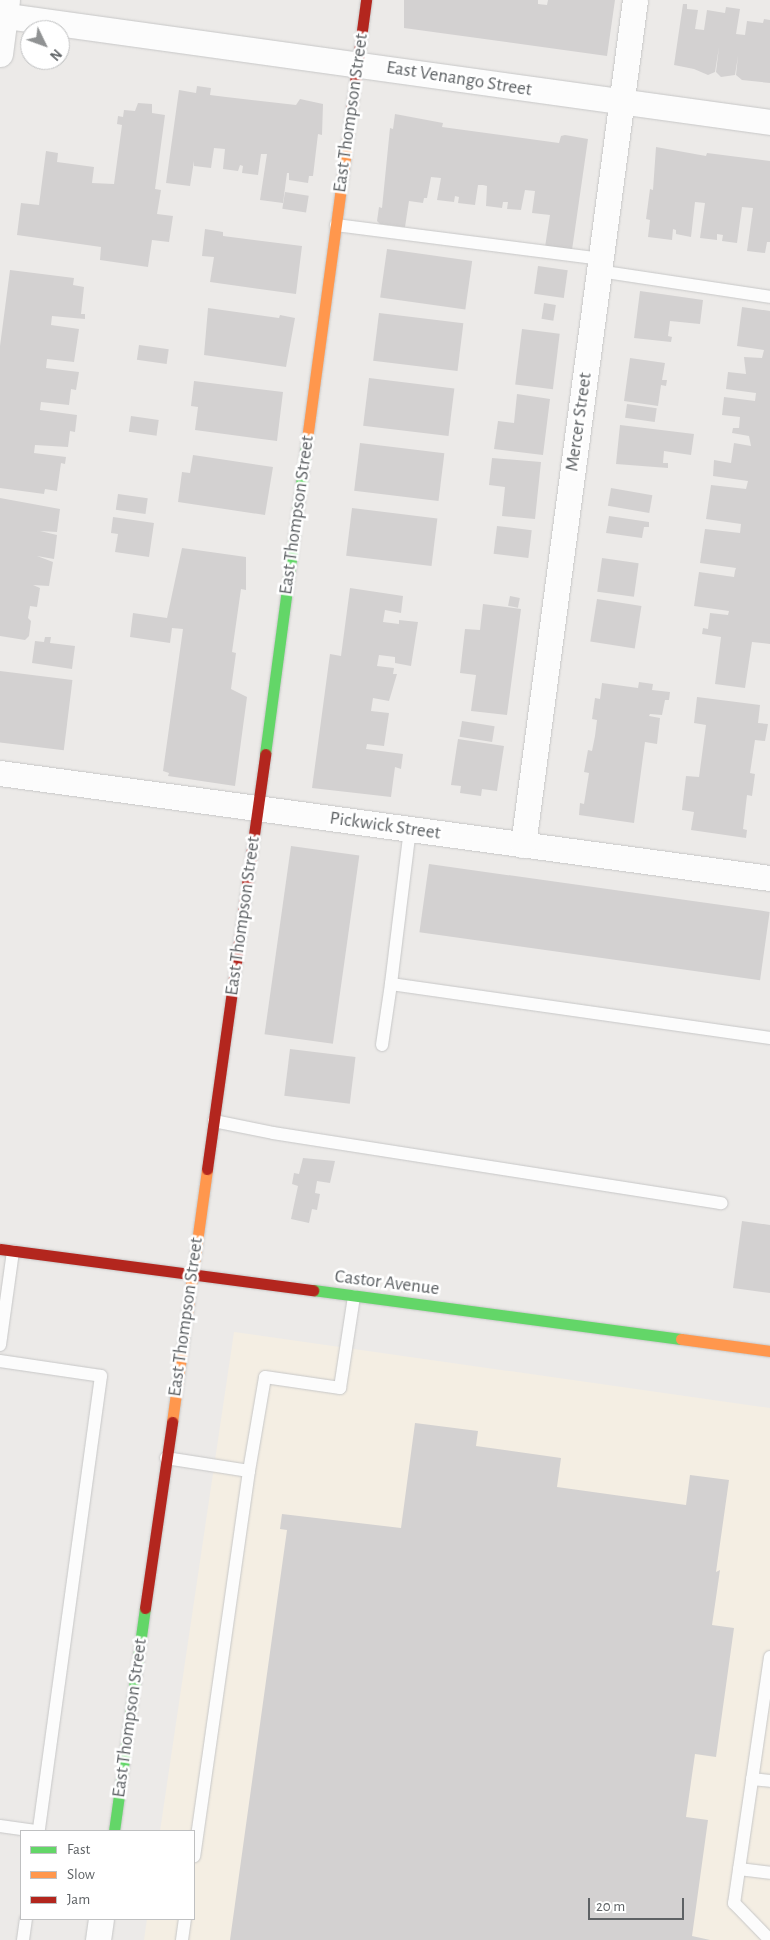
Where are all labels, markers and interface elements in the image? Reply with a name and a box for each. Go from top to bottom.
north arrow [20,20,70,70]
street label: East Thompson Street [329,32,373,194]
text: N [47,46,64,63]
street label: East Venango Street [385,56,533,102]
street label: Mercer Street [561,371,597,473]
street label: East Thompson Street [275,434,319,596]
street label: Pickwick Street [328,807,442,845]
street label: East Thompson Street [221,835,265,997]
street label: East Thompson Street [164,1236,208,1398]
street label: Castor Avenue [333,1265,441,1301]
street label: East Thompson Street [108,1637,152,1799]
legend [20,1830,195,1920]
text: Fast [67,1842,90,1857]
text: Slow [67,1867,95,1882]
scale bar [590,1888,686,1920]
text: Jam [67,1892,90,1907]
text: 20 m [596,1899,625,1914]

